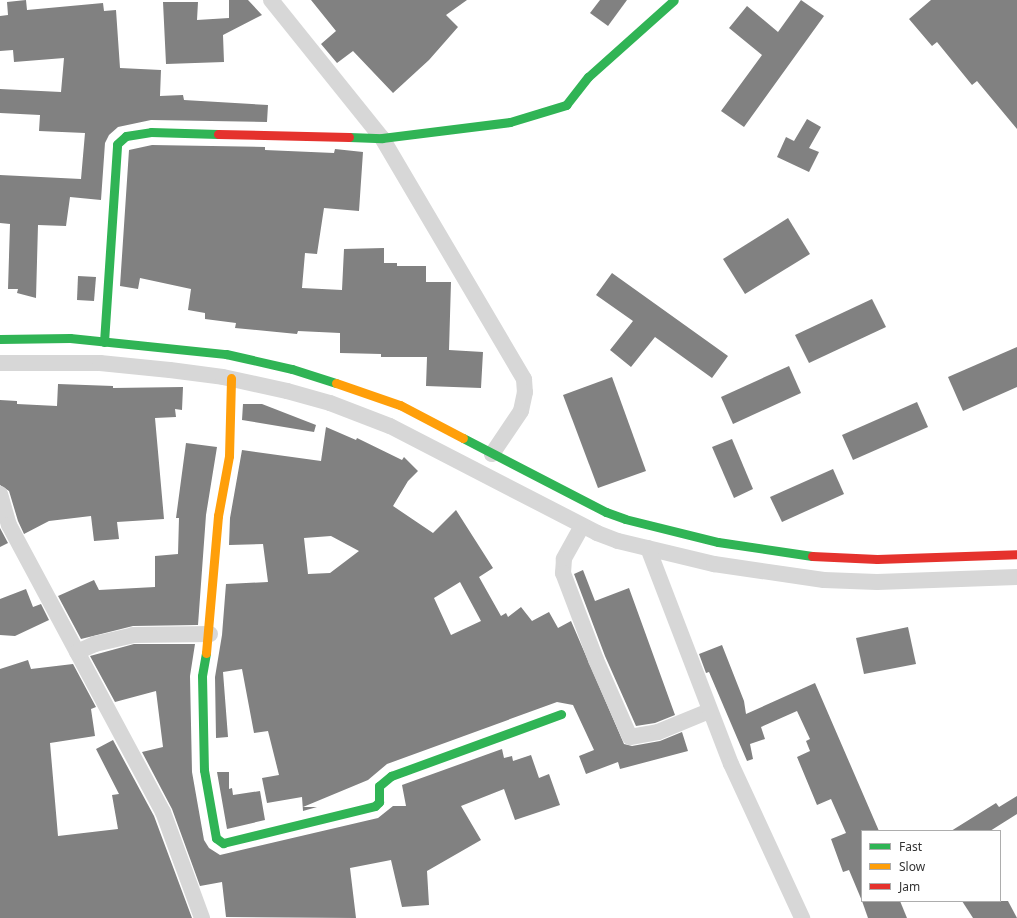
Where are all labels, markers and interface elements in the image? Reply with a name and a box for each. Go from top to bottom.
legend [861,830,1001,902]
text: Fast [899,838,922,855]
text: Slow [899,858,925,875]
text: Jam [899,878,920,895]

